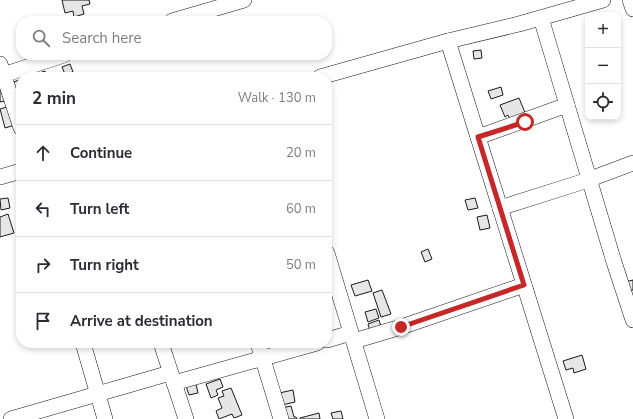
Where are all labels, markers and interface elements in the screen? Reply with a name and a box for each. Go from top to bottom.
map controls [585,12,621,120]
button: + [585,12,621,48]
search box [16,16,332,60]
icon: search [30,27,52,49]
text: Search here [62,28,142,48]
button: − [585,48,621,84]
button: locate [585,84,621,120]
text: 2 min [32,87,76,110]
text: Walk · 130 m [238,89,316,107]
route start [516,113,534,131]
icon: ahead [32,142,54,164]
text: Continue [70,143,132,163]
text: 20 m [286,144,316,162]
icon: left [32,198,54,220]
text: Turn left [70,199,129,219]
text: 60 m [286,200,316,218]
icon: right [32,254,54,276]
text: Turn right [70,255,139,275]
text: 50 m [286,256,316,274]
icon: arrive [32,310,54,332]
text: Arrive at destination [70,311,213,331]
route end [392,318,410,336]

